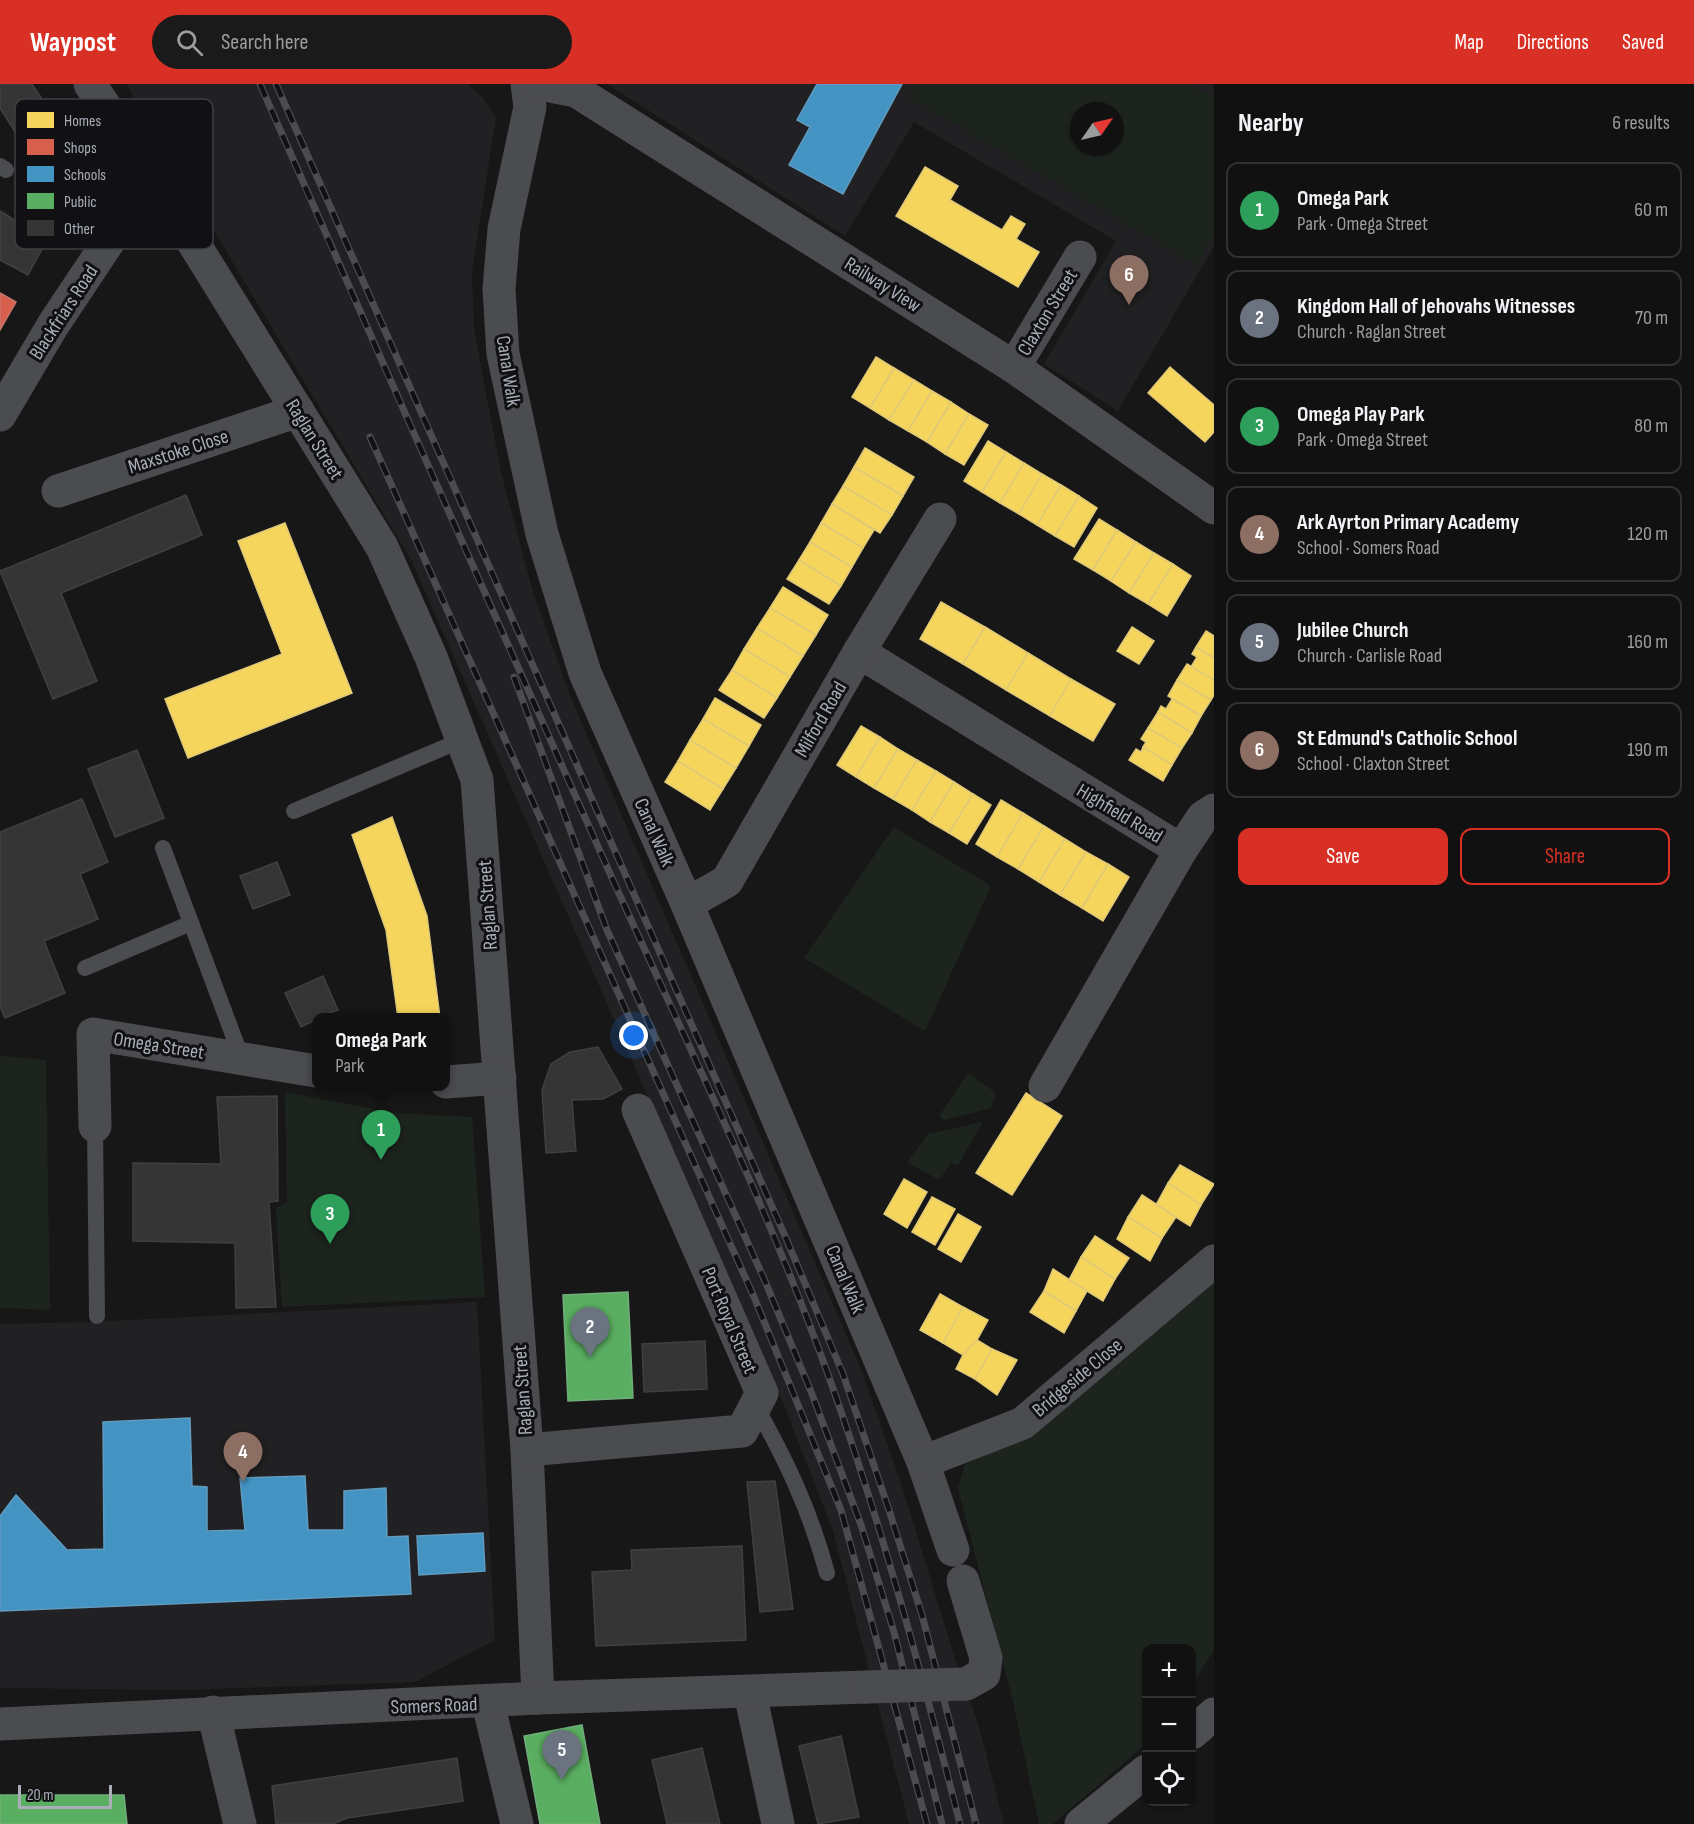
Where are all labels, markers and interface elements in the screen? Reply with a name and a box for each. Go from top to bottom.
search box [152,15,572,69]
text: Waypost [30,26,116,59]
icon: search [173,26,206,59]
text: Search here [221,29,308,56]
text: Map [1454,30,1484,55]
text: Directions [1517,30,1589,55]
text: Saved [1622,30,1664,55]
legend [15,99,213,249]
north arrow [1070,102,1124,156]
text: Nearby [1238,108,1304,139]
text: 6 results [1612,111,1670,135]
text: Homes [64,112,101,131]
text: Shops [64,139,97,158]
text: Schools [64,166,106,185]
text: Omega Park [1297,185,1389,212]
text: Public [64,193,97,212]
text: 1 [1256,198,1263,222]
text: 60 m [1634,198,1668,222]
text: Park · Omega Street [1297,212,1428,236]
text: Other [64,220,95,239]
street label: Railway View [840,252,925,318]
pin: 6 [1110,256,1148,305]
street label: Blackfriars Road [24,261,103,364]
street label: Claxton Street [1013,265,1083,360]
text: Kingdom Hall of Jehovahs Witnesses [1297,293,1575,320]
text: 2 [1255,306,1264,330]
text: 70 m [1635,306,1668,330]
text: Church · Raglan Street [1297,320,1446,344]
street label: Canal Walk [491,334,526,409]
street label: Raglan Street [280,395,348,484]
text: Omega Play Park [1297,401,1425,428]
text: 3 [1255,414,1264,438]
text: 80 m [1634,414,1668,438]
street label: Maxstoke Close [125,424,231,479]
text: Park · Omega Street [1297,428,1428,452]
text: Ark Ayrton Primary Academy [1297,509,1519,536]
text: 4 [1255,522,1264,546]
text: 120 m [1628,522,1668,546]
text: School · Somers Road [1297,536,1440,560]
text: Jubilee Church [1297,617,1409,644]
text: 5 [1255,630,1264,654]
text: 160 m [1627,630,1668,654]
text: Church · Carlisle Road [1297,644,1442,668]
street label: Milford Road [790,677,852,762]
text: St Edmund's Catholic School [1297,725,1517,752]
text: 6 [1255,738,1264,762]
text: 190 m [1627,738,1668,762]
text: School · Claxton Street [1297,752,1449,776]
street label: Highfield Road [1072,779,1167,849]
street label: Canal Walk [629,795,680,870]
button: Save [1238,828,1448,885]
button: Share [1460,828,1670,885]
street label: Raglan Street [473,859,503,951]
popup [312,1013,450,1091]
your location [619,1021,648,1050]
street label: Omega Street [112,1027,206,1065]
text: Omega Park [335,1027,427,1054]
text: Park [335,1054,364,1078]
pin: 1 [362,1110,400,1160]
pin: 3 [310,1194,350,1244]
street label: Canal Walk [820,1242,870,1317]
street label: Port Royal Street [696,1264,762,1377]
pin: 2 [570,1308,610,1357]
street label: Bridgeside Close [1028,1333,1128,1422]
street label: Raglan Street [508,1344,538,1436]
pin: 4 [224,1432,262,1482]
map controls [1142,1644,1196,1806]
button: + [1142,1644,1196,1698]
street label: Somers Road [390,1692,478,1720]
button: − [1142,1698,1196,1752]
pin: 5 [542,1730,582,1780]
button: locate [1142,1752,1196,1806]
scale bar [18,1782,112,1810]
text: 20 m [27,1786,54,1805]

